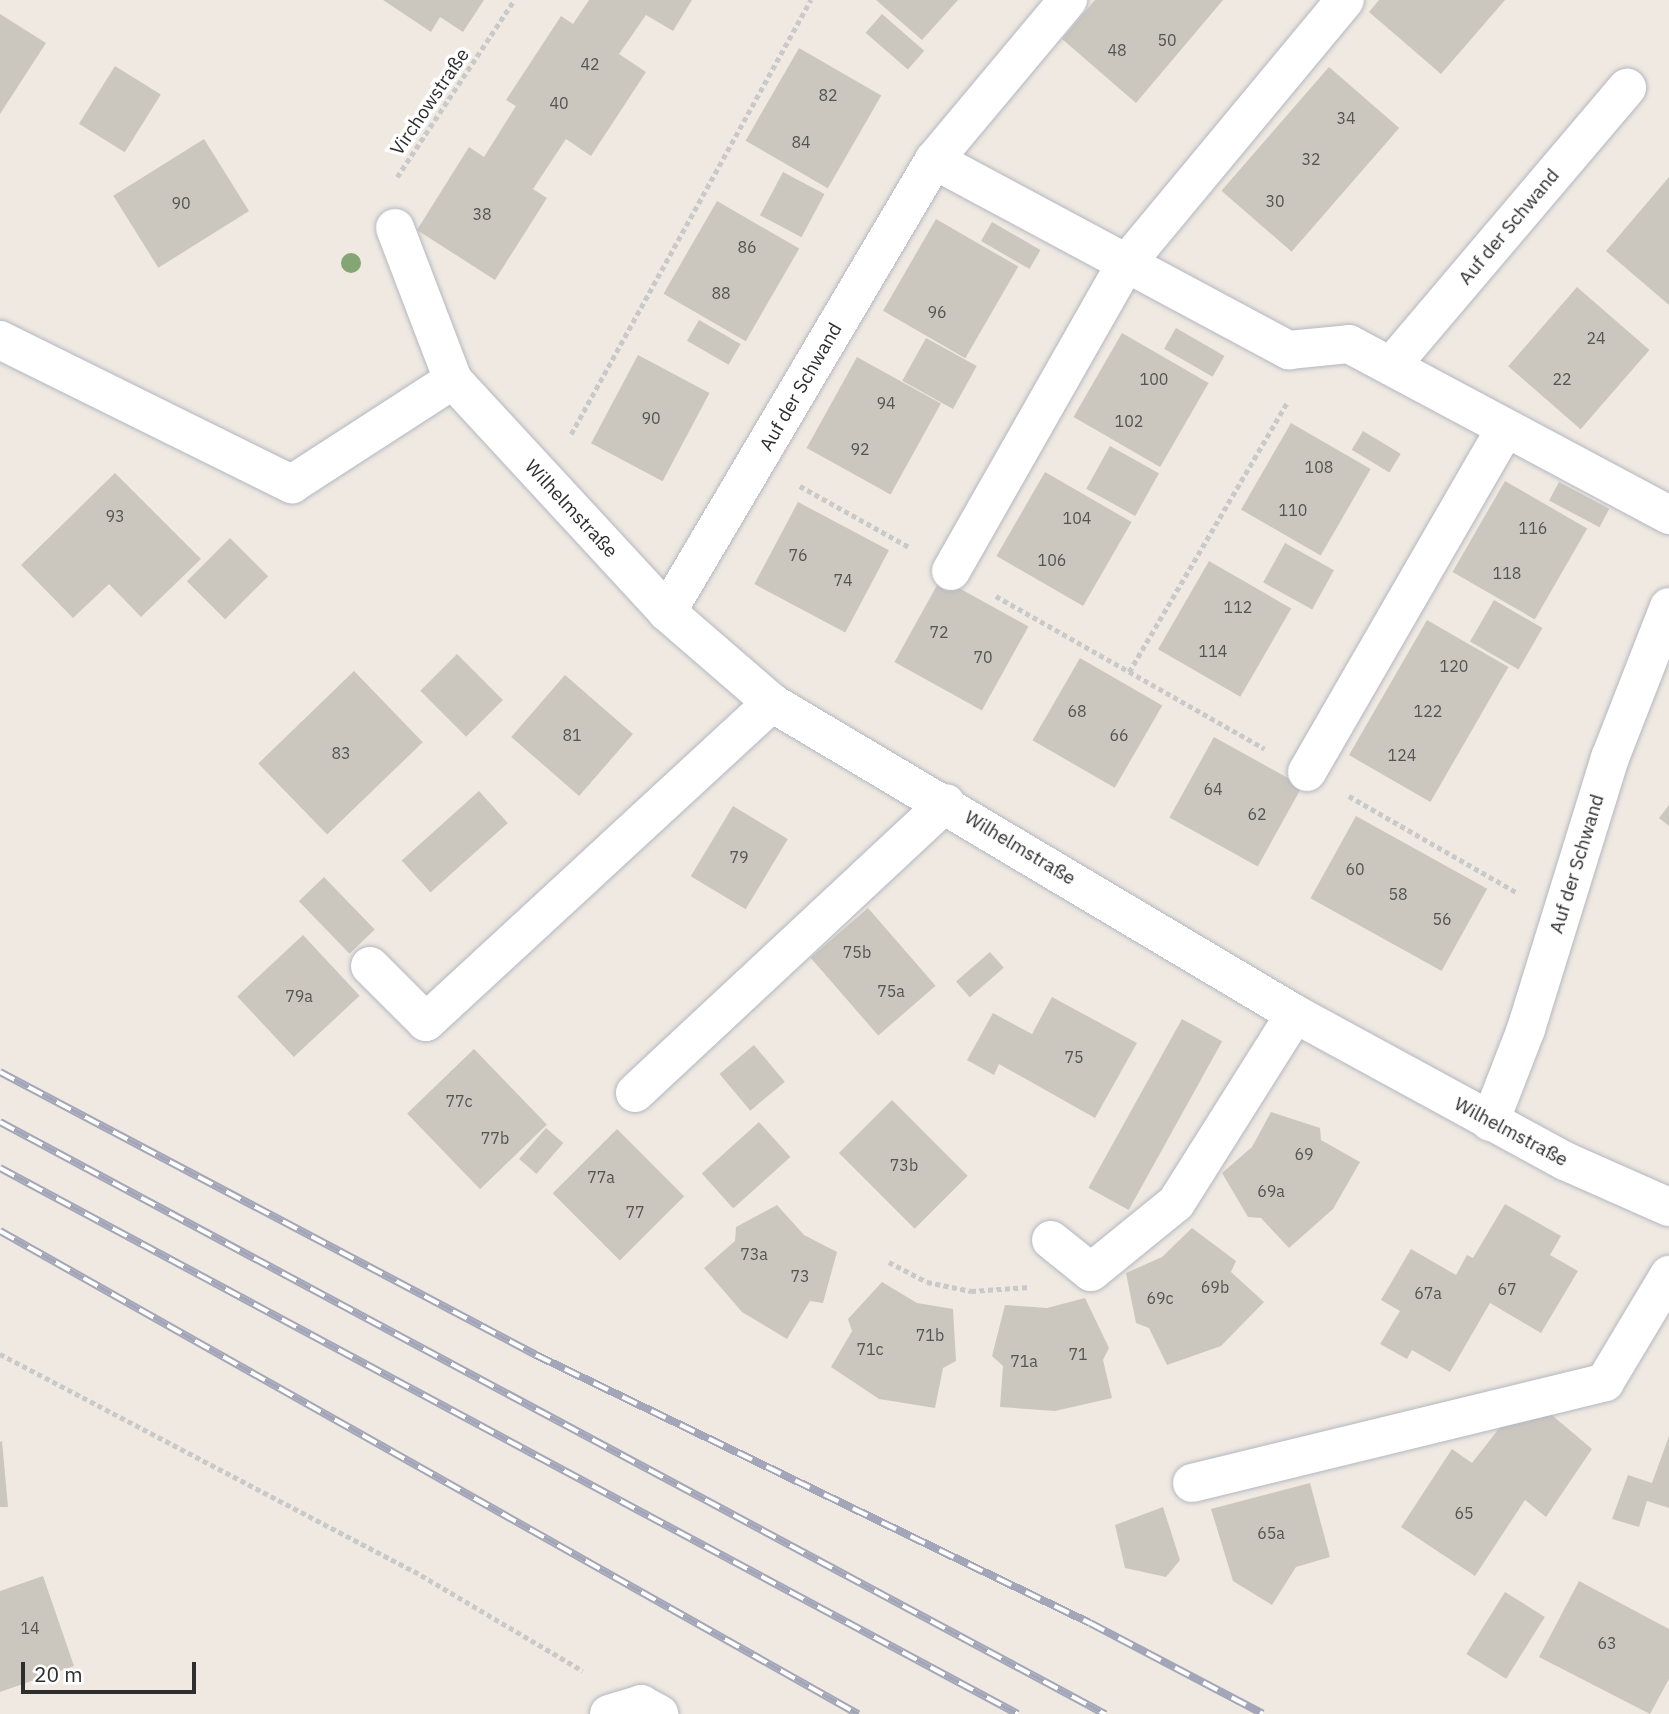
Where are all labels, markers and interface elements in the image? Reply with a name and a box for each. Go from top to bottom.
house number: 50 [1157,30,1177,50]
house number: 48 [1107,40,1127,60]
street label: Virchowstraße [386,44,474,160]
house number: 42 [580,54,600,74]
house number: 82 [818,85,838,105]
house number: 40 [549,93,569,113]
house number: 34 [1336,108,1356,128]
house number: 84 [791,132,811,152]
house number: 32 [1301,149,1321,169]
street label: Auf der Schwand [1454,164,1564,290]
house number: 30 [1265,191,1285,211]
house number: 90 [171,193,191,213]
house number: 38 [472,204,492,224]
house number: 86 [737,237,757,257]
house number: 88 [711,283,731,303]
house number: 96 [927,302,947,322]
street label: Auf der Schwand [755,319,847,455]
house number: 24 [1586,328,1606,348]
house number: 100 [1140,369,1168,389]
house number: 22 [1552,369,1572,389]
house number: 94 [876,393,896,413]
house number: 90 [641,408,661,428]
house number: 102 [1115,411,1143,431]
house number: 92 [850,439,870,459]
street label: Wilhelmstraße [520,455,622,563]
house number: 108 [1305,457,1333,477]
house number: 110 [1279,500,1307,520]
house number: 93 [105,506,125,526]
house number: 104 [1063,508,1091,528]
house number: 116 [1519,518,1547,538]
house number: 76 [788,545,808,565]
house number: 106 [1038,550,1066,570]
house number: 118 [1493,563,1521,583]
house number: 74 [833,570,853,590]
house number: 112 [1224,597,1252,617]
house number: 72 [929,622,949,642]
house number: 114 [1199,641,1227,661]
house number: 70 [973,647,993,667]
house number: 120 [1440,656,1468,676]
house number: 68 [1067,701,1087,721]
house number: 122 [1414,701,1442,721]
house number: 81 [562,725,582,745]
house number: 66 [1109,725,1129,745]
house number: 83 [331,743,351,763]
house number: 124 [1388,745,1416,765]
house number: 64 [1203,779,1223,799]
street label: Auf der Schwand [1545,792,1609,936]
house number: 62 [1247,804,1267,824]
street label: Wilhelmstraße [960,806,1080,890]
house number: 79 [729,847,749,867]
house number: 60 [1345,859,1365,879]
house number: 58 [1388,884,1408,904]
house number: 56 [1432,909,1452,929]
house number: 75b [843,942,871,962]
house number: 75a [877,981,905,1001]
house number: 79a [285,986,313,1006]
house number: 75 [1064,1047,1084,1067]
house number: 77c [445,1091,473,1111]
street label: Wilhelmstraße [1450,1093,1572,1171]
house number: 77b [481,1128,509,1148]
house number: 69 [1294,1144,1314,1164]
house number: 73b [890,1155,918,1175]
house number: 77a [587,1167,615,1187]
house number: 69a [1257,1181,1285,1201]
house number: 77 [625,1202,645,1222]
house number: 73a [740,1244,768,1264]
house number: 73 [790,1266,810,1286]
house number: 69b [1201,1277,1229,1297]
house number: 67 [1497,1279,1517,1299]
house number: 67a [1414,1283,1442,1303]
house number: 69c [1146,1288,1174,1308]
house number: 71b [916,1325,944,1345]
house number: 71c [856,1339,884,1359]
house number: 71 [1068,1344,1088,1364]
house number: 71a [1010,1351,1038,1371]
house number: 65 [1454,1503,1474,1523]
house number: 65a [1257,1523,1285,1543]
house number: 14 [20,1618,40,1638]
house number: 63 [1597,1633,1617,1653]
scale bar [24,1648,200,1692]
text: 20 m [34,1660,83,1688]

